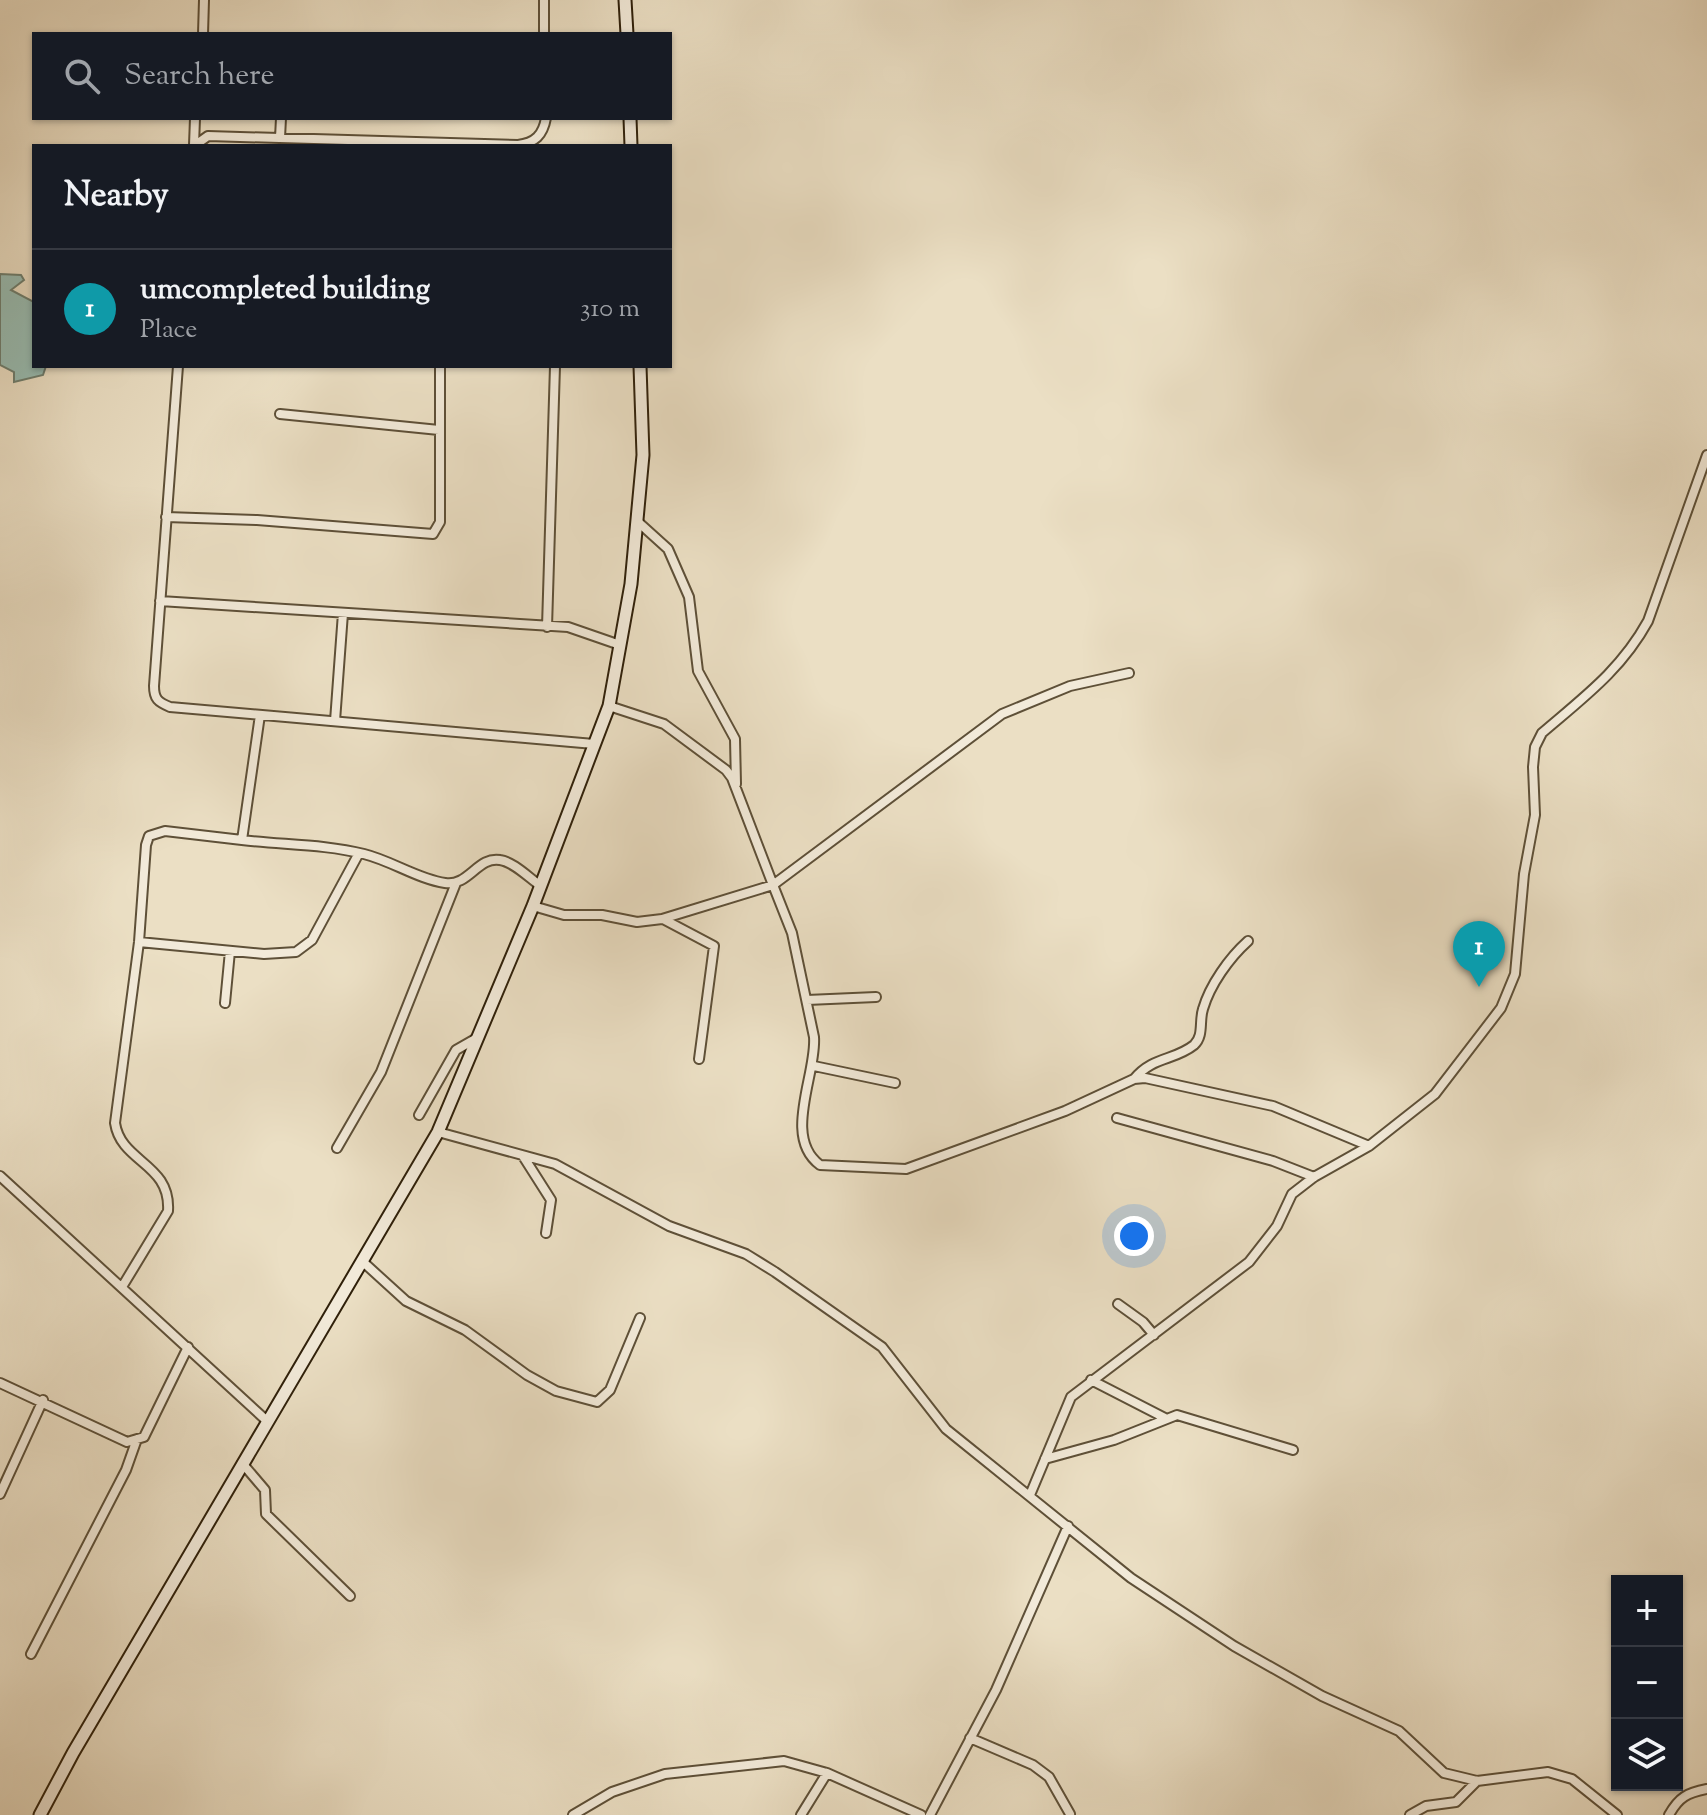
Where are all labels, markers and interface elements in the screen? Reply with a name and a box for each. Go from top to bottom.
search box [32,32,672,120]
icon: search [60,54,104,98]
text: Search here [124,55,274,98]
text: Nearby [64,172,169,221]
text: umcompleted building [140,269,430,312]
text: 1 [86,291,94,328]
text: 310 m [580,291,640,328]
text: Place [140,312,197,349]
pin: 1 [1453,921,1505,987]
your location [1114,1216,1154,1256]
map controls [1611,1575,1683,1791]
button: + [1611,1575,1683,1647]
button: − [1611,1647,1683,1719]
button: layers [1611,1719,1683,1791]

